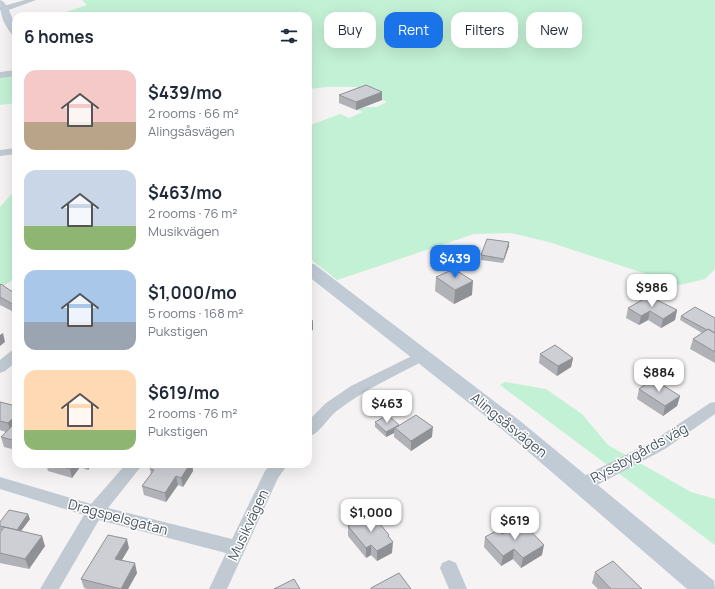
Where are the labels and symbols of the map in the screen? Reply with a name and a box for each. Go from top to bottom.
pin: $439 [431,245,479,279]
pin: $986 [628,274,676,308]
pin: $884 [635,359,683,393]
street label: Alingsåsvägen [467,388,552,461]
pin: $463 [363,390,411,424]
street label: Ryssbygårds väg [587,418,691,487]
street label: Musikvägen [223,486,272,564]
street label: Dragspelsgatan [66,494,170,539]
pin: $1,000 [338,499,404,533]
pin: $619 [491,507,539,541]

